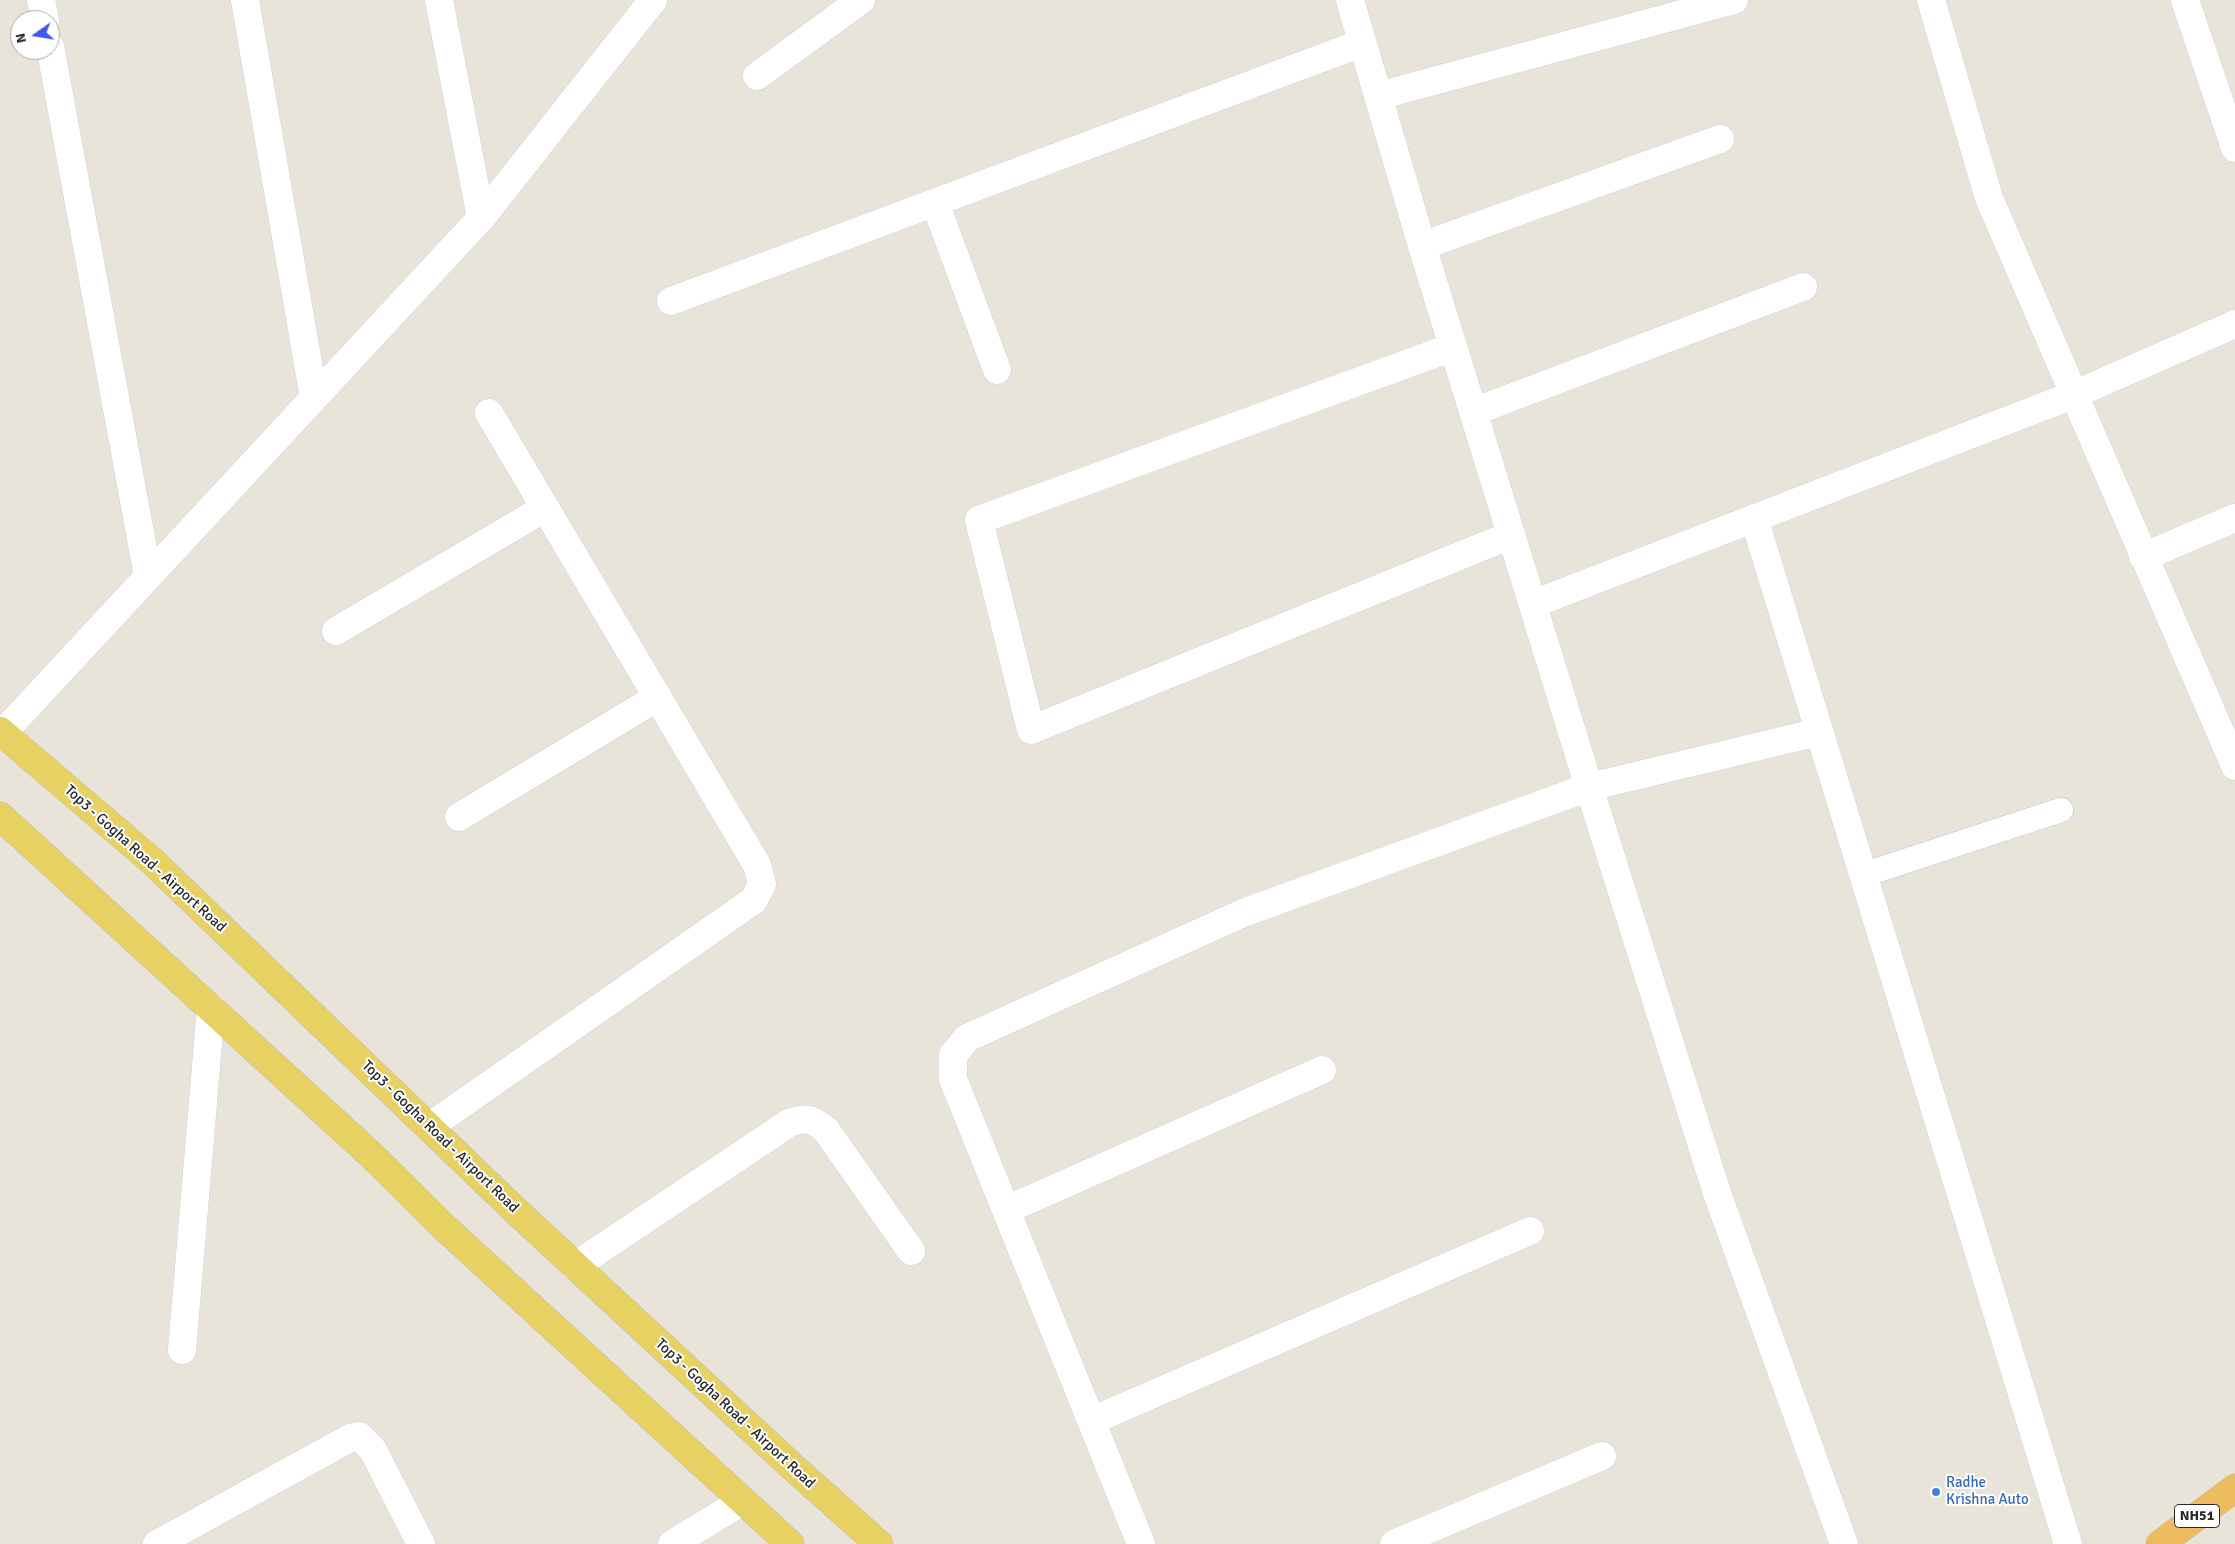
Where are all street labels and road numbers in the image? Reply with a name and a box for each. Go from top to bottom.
street label: Top3 - Gogha Road - Airport Road [60,782,230,936]
street label: Top3 - Gogha Road - Airport Road [358,1057,522,1217]
street label: Top3 - Gogha Road - Airport Road [652,1335,818,1493]
road number: NH51 [2174,1504,2220,1528]

